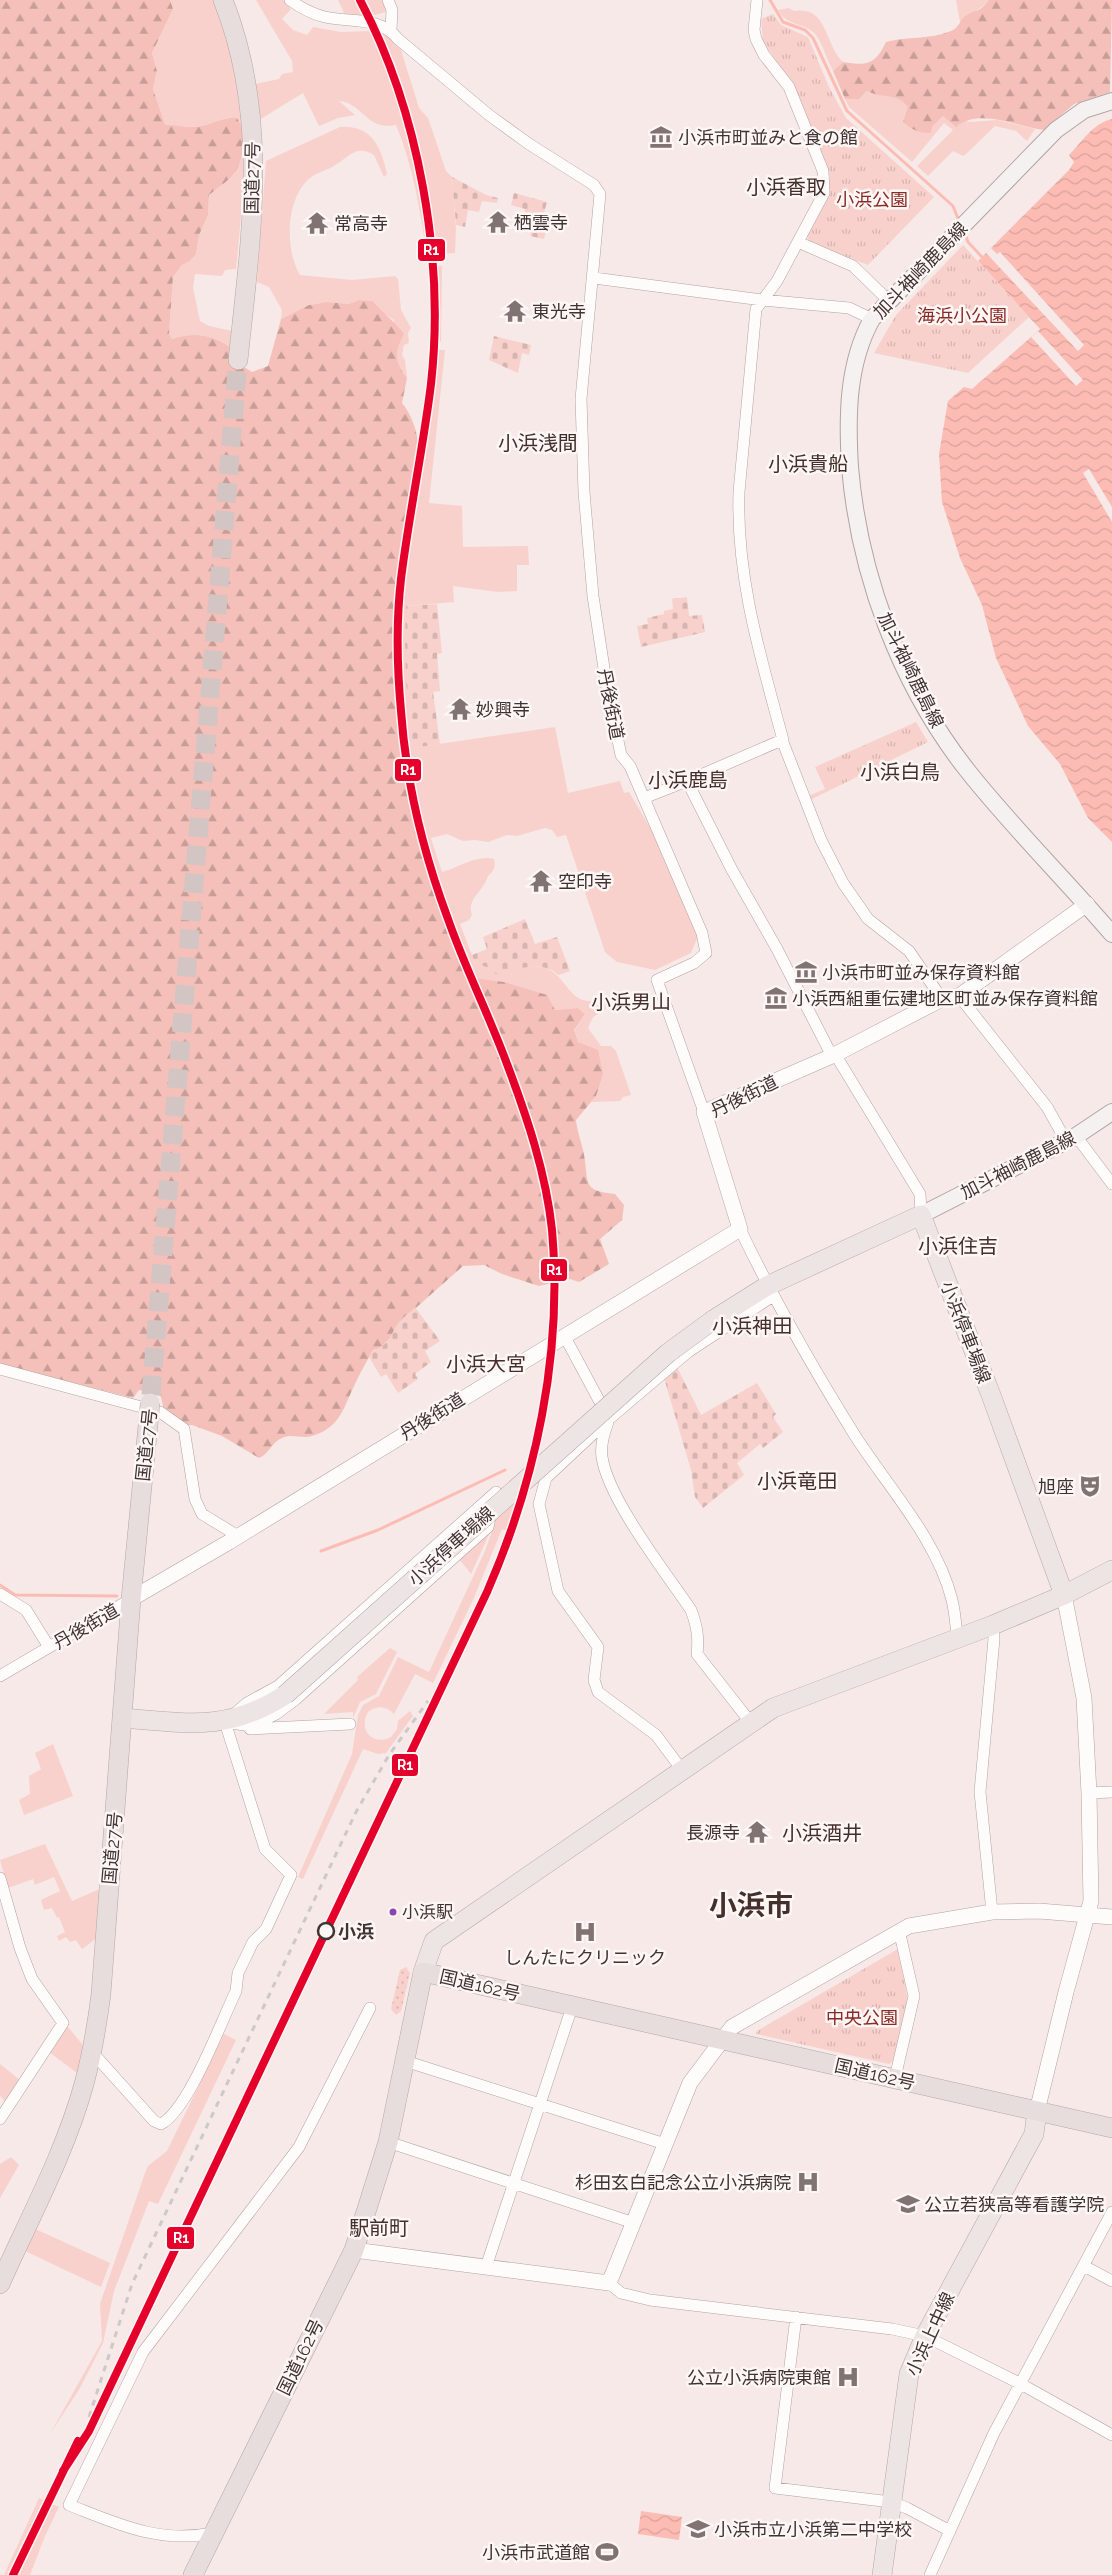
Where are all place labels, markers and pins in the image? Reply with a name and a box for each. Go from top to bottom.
museum icon: 小浜市町並みと食の館 [648,124,674,150]
place label: 小浜市町並みと食の館 [678,127,858,148]
temple icon: 栖雲寺 [485,209,511,235]
temple icon: 常高寺 [304,210,330,236]
place label: 栖雲寺 [514,212,568,233]
place label: 常高寺 [334,213,388,234]
temple icon: 東光寺 [502,298,528,324]
place label: 東光寺 [532,301,586,322]
temple icon: 妙興寺 [447,696,473,722]
place label: 妙興寺 [476,699,530,720]
temple icon: 空印寺 [528,868,554,894]
place label: 空印寺 [558,871,612,892]
museum icon: 小浜市町並み保存資料館 [793,959,819,985]
place label: 小浜市町並み保存資料館 [822,962,1020,983]
museum icon: 小浜西組重伝建地区町並み保存資料館 [763,985,789,1011]
place label: 小浜西組重伝建地区町並み保存資料館 [792,988,1098,1009]
theatre icon: 旭座 [1077,1473,1103,1499]
place label: 旭座 [1038,1476,1074,1497]
temple icon: 長源寺 [744,1819,770,1845]
place label: 長源寺 [686,1822,740,1843]
place label: 小浜駅 [402,1902,453,1922]
marker: 小浜駅 [388,1907,398,1917]
hospital icon: しんたにクリニック [572,1919,598,1945]
place label: 小浜 [338,1921,374,1942]
marker: 小浜 [317,1922,335,1940]
place label: しんたにクリニック [504,1947,666,1968]
hospital icon: 杉田玄白記念公立小浜病院 [795,2169,821,2195]
place label: 杉田玄白記念公立小浜病院 [575,2172,791,2193]
school or university icon: 公立若狭高等看護学院 [895,2191,921,2217]
place label: 公立若狭高等看護学院 [924,2194,1104,2215]
hospital icon: 公立小浜病院東館 [835,2364,861,2390]
place label: 公立小浜病院東館 [687,2367,831,2388]
school or university icon: 小浜市立小浜第二中学校 [685,2516,711,2542]
place label: 小浜市立小浜第二中学校 [714,2519,912,2540]
sports icon: 小浜市武道館 [594,2539,620,2565]
place label: 小浜市武道館 [482,2542,590,2563]

